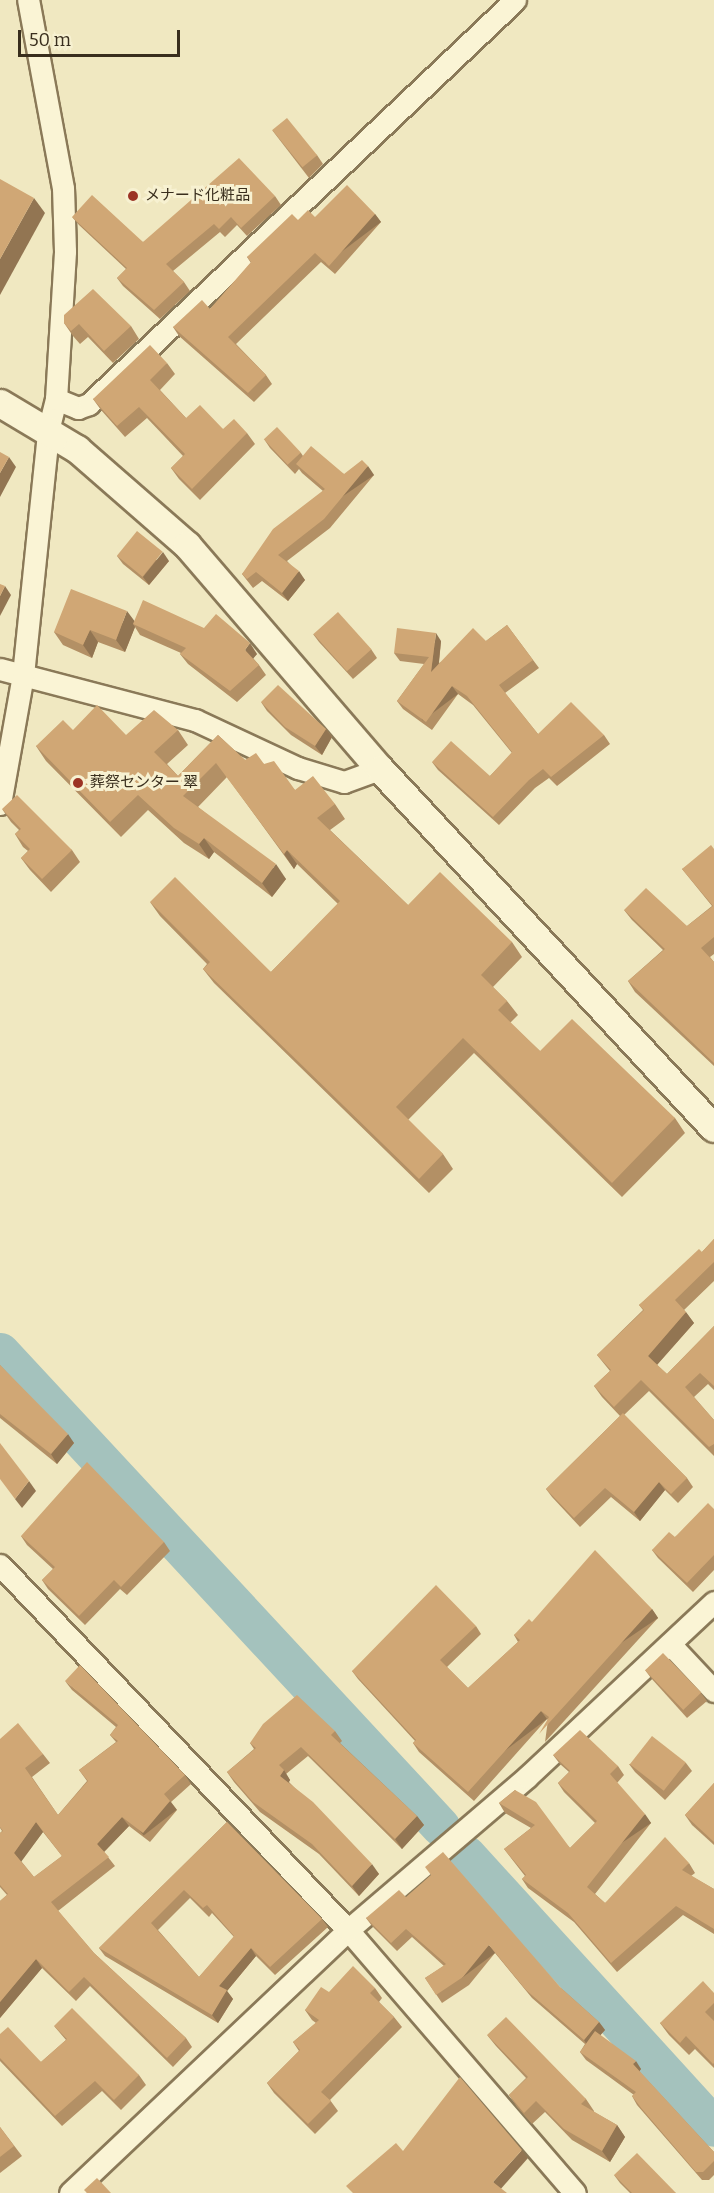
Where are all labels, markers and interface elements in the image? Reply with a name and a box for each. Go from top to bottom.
scale bar [21,18,183,56]
text: 50 m [29,29,71,51]
place label: メナード化粧品 [145,187,250,205]
marker: メナード化粧品 [126,189,140,203]
place label: 葬祭センター 翠 [90,774,198,792]
marker: 葬祭センター 翠 [71,776,85,790]

